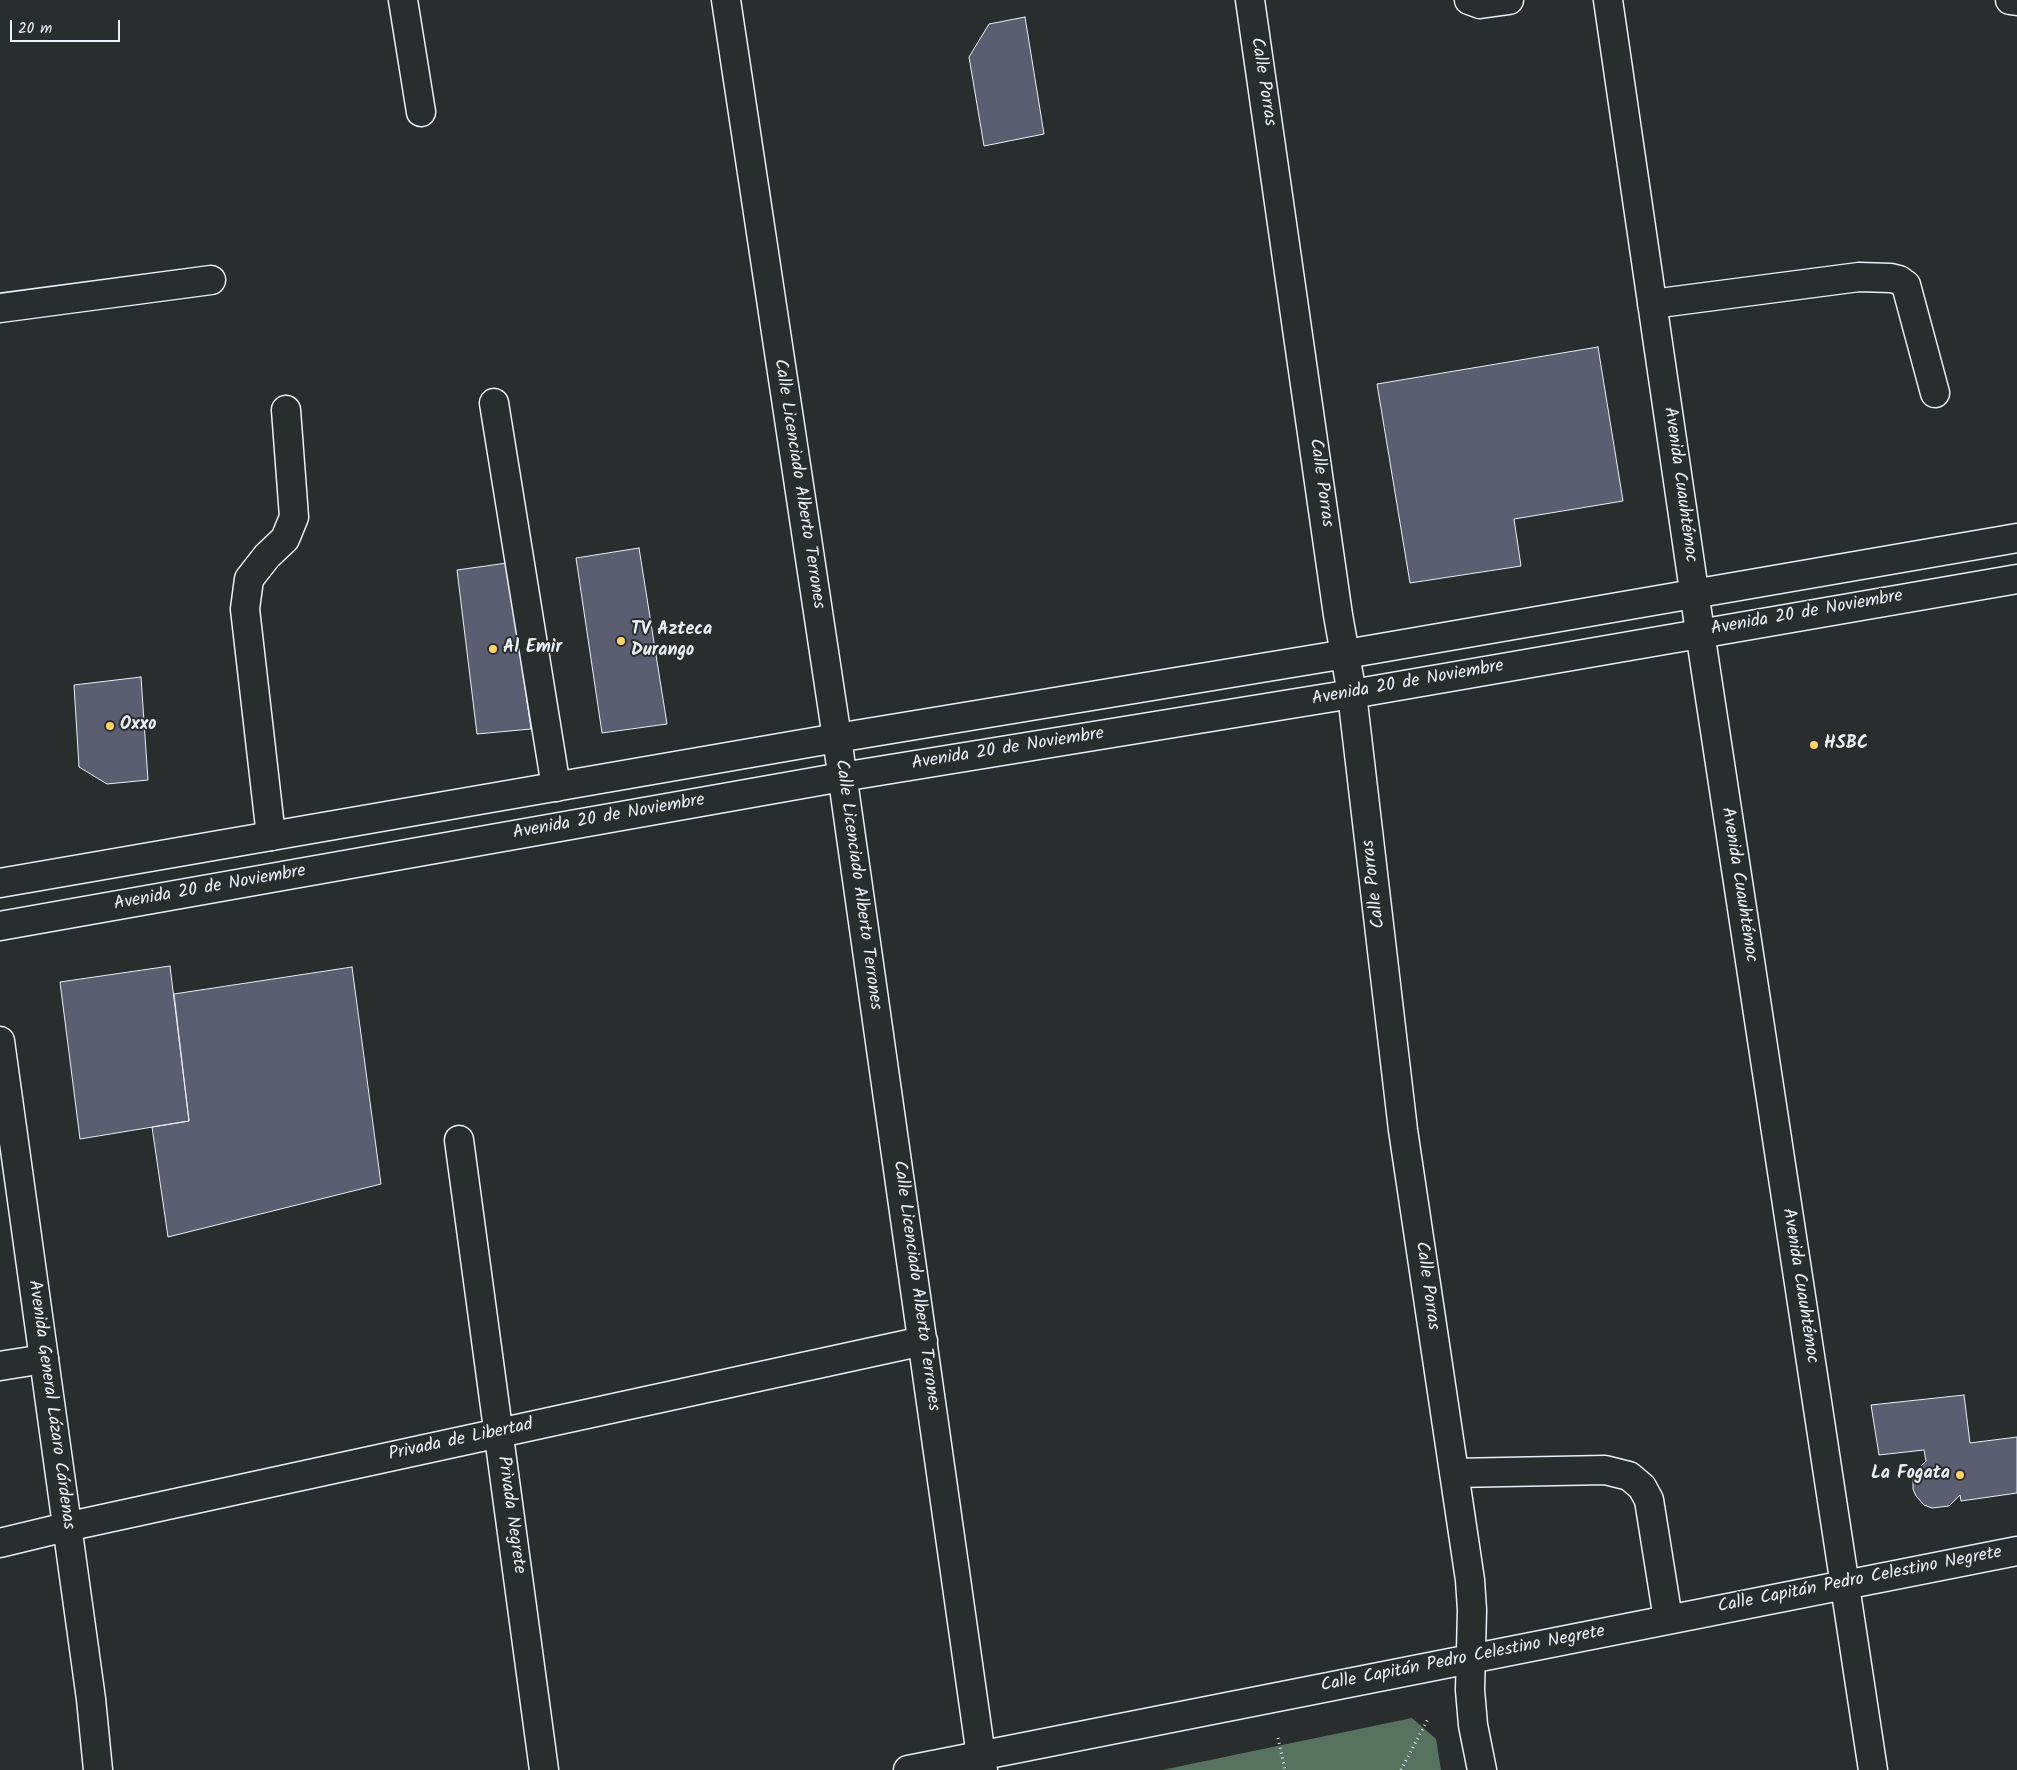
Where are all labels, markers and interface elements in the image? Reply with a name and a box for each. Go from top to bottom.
scale bar [12,10,122,42]
text: 20 m [18,17,52,41]
street label: Calle Porras [1244,36,1280,128]
street label: Calle Licenciado Alberto Terrones [768,358,828,610]
street label: Avenida Cuauhtémoc [1657,406,1701,564]
street label: Calle Porras [1303,437,1337,529]
street label: Avenida 20 de Noviembre [1709,586,1905,642]
place label: TV Azteca Durango [631,620,712,662]
marker: TV Azteca Durango [615,635,627,647]
place label: Al Emir [503,638,562,660]
marker: Al Emir [487,643,499,655]
street label: Avenida 20 de Noviembre [1310,656,1506,712]
place label: Oxxo [120,715,156,737]
marker: Oxxo [104,720,116,732]
street label: Avenida 20 de Noviembre [910,724,1106,776]
place label: HSBC [1824,734,1868,756]
marker: HSBC [1808,739,1820,751]
street label: Calle Licenciado Alberto Terrones [829,758,885,1012]
street label: Avenida 20 de Noviembre [511,790,707,846]
street label: Avenida Cuauhtémoc [1715,806,1761,964]
street label: Calle Porras [1359,838,1391,930]
street label: Avenida 20 de Noviembre [112,861,308,917]
street label: Calle Licenciado Alberto Terrones [887,1159,943,1413]
street label: Avenida Cuauhtémoc [1776,1207,1822,1365]
street label: Calle Porras [1409,1240,1443,1332]
street label: Avenida General Lázaro Cárdenas [22,1279,78,1531]
street label: Privada de Libertad [387,1415,535,1467]
street label: Privada Negrete [491,1455,529,1575]
place label: La Fogata [1871,1464,1950,1486]
marker: La Fogata [1954,1469,1966,1481]
street label: Calle Capitán Pedro Celestino Negrete [1716,1543,2004,1619]
street label: Calle Capitán Pedro Celestino Negrete [1319,1622,1607,1698]

